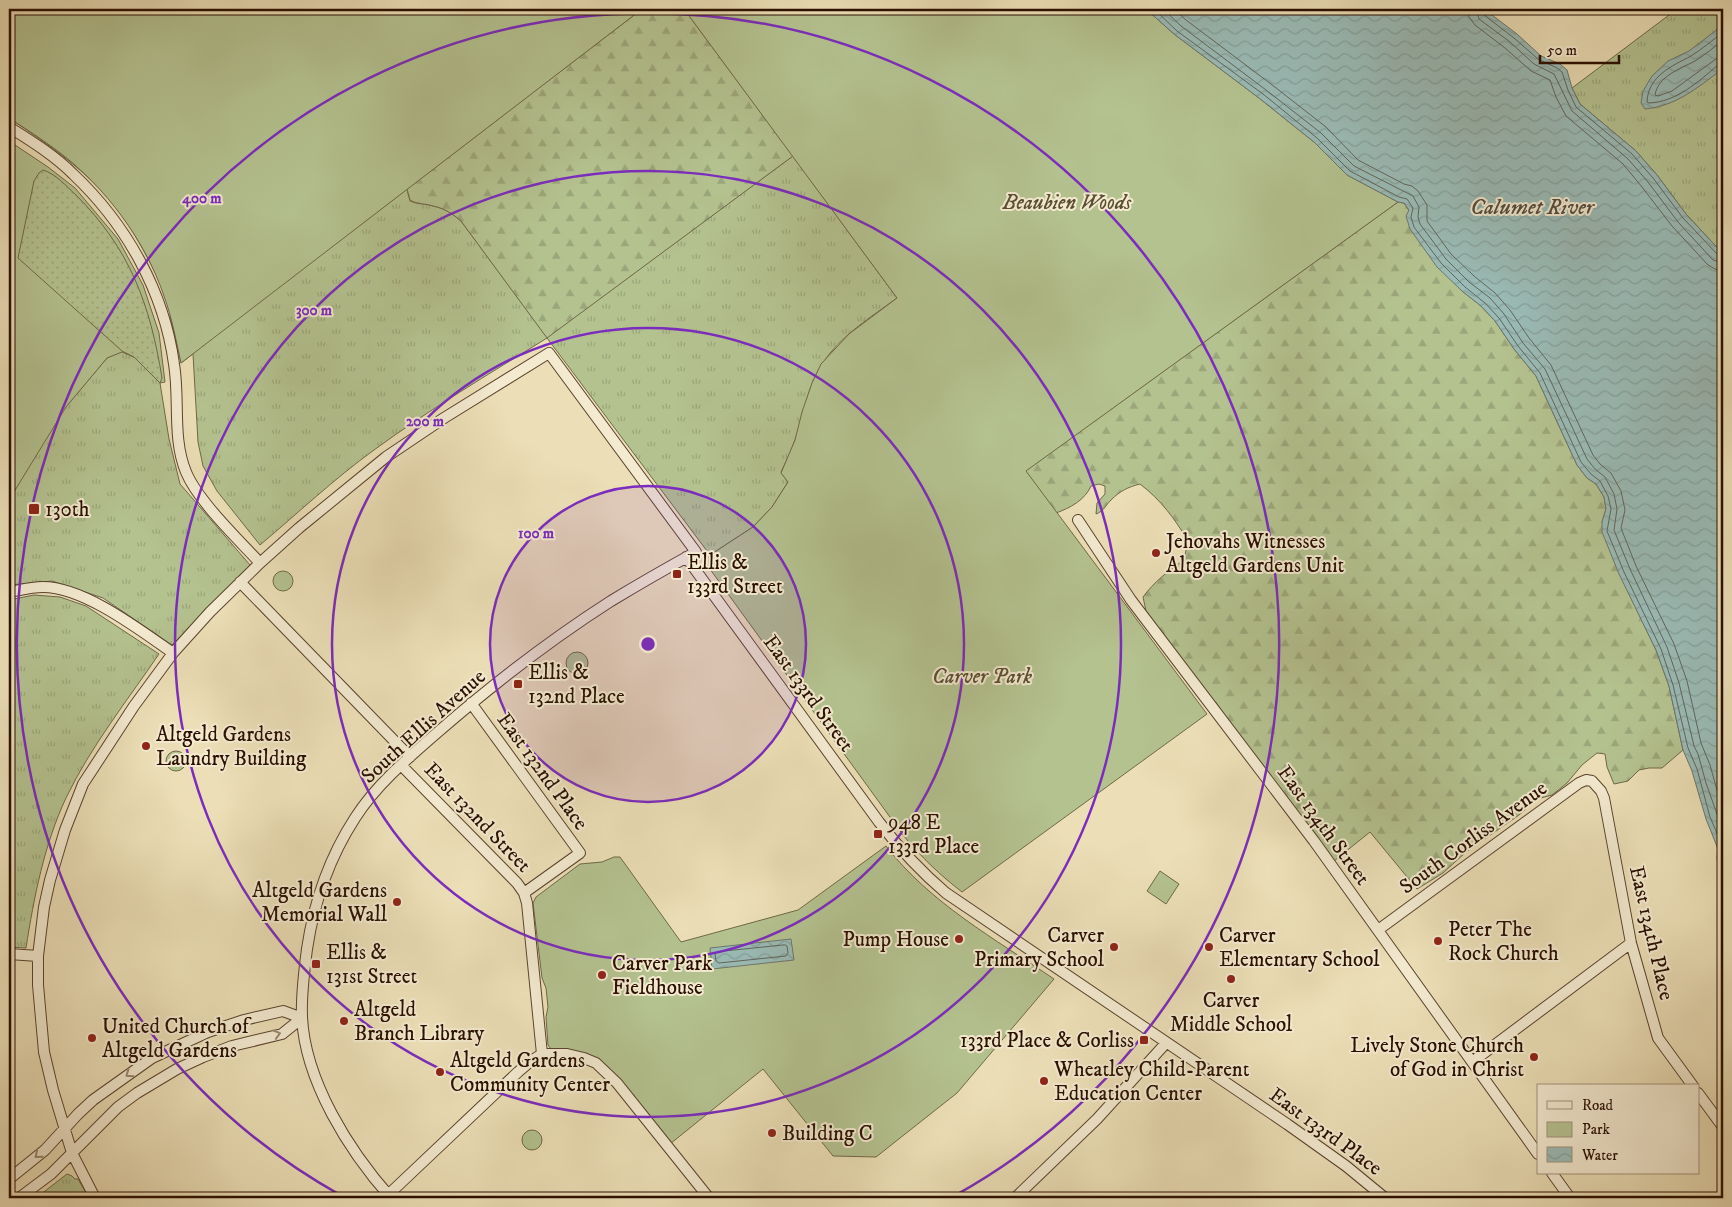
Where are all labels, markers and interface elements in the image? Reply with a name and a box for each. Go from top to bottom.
scale bar [1540,32,1618,64]
text: 50 m [1547,41,1577,60]
text: 400 m [181,189,222,208]
park label: Beaubien Woods [1002,190,1132,216]
water label: Calumet River [1470,194,1596,221]
text: 300 m [296,301,333,320]
text: 200 m [406,412,445,431]
place label: 130th [45,497,90,523]
marker: 130th [27,502,41,516]
text: 100 m [518,524,555,543]
place label: Jehovahs Witnesses Altgeld Gardens Unit [1164,529,1345,579]
marker: Jehovahs Witnesses Altgeld Gardens Unit [1150,547,1162,559]
place label: Ellis & 133rd Street [687,550,783,600]
marker: Ellis & 133rd Street [671,568,683,580]
street label: East 133rd Street [757,630,859,757]
centre of rings [639,635,657,653]
place label: Ellis & 132nd Place [528,660,625,710]
street label: South Ellis Avenue [356,664,492,789]
park label: Carver Park [932,664,1032,690]
marker: Ellis & 132nd Place [512,678,524,690]
street label: East 132nd Place [491,708,594,836]
place label: Altgeld Gardens Laundry Building [156,722,307,772]
marker: Altgeld Gardens Laundry Building [140,740,152,752]
street label: East 132nd Street [418,757,537,879]
street label: East 134th Street [1271,761,1375,891]
street label: South Corliss Avenue [1395,775,1553,900]
place label: 948 E 133rd Place [887,810,979,860]
marker: 948 E 133rd Place [872,828,884,840]
street label: East 134th Place [1623,864,1679,1003]
place label: Altgeld Gardens Memorial Wall [252,878,388,928]
marker: Altgeld Gardens Memorial Wall [391,896,403,908]
place label: Peter The Rock Church [1448,917,1559,967]
place label: Carver Primary School [974,923,1105,973]
place label: Carver Elementary School [1219,923,1380,973]
place label: Pump House [842,927,949,953]
marker: Pump House [953,933,965,945]
marker: Peter The Rock Church [1432,935,1444,947]
place label: Ellis & 131st Street [326,940,417,990]
marker: Carver Primary School [1108,941,1120,953]
marker: Carver Elementary School [1203,941,1215,953]
place label: Carver Park Fieldhouse [612,951,713,1001]
marker: Ellis & 131st Street [310,958,322,970]
marker: Carver Park Fieldhouse [596,969,608,981]
marker: Carver Middle School [1225,973,1237,985]
place label: Carver Middle School [1170,988,1293,1038]
place label: Altgeld Branch Library [354,997,485,1047]
place label: United Church of Altgeld Gardens [102,1014,252,1064]
marker: Altgeld Branch Library [338,1015,350,1027]
place label: 133rd Place & Corliss [960,1028,1134,1054]
one-way arrow [272,1029,281,1040]
marker: United Church of Altgeld Gardens [86,1032,98,1044]
place label: Lively Stone Church of God in Christ [1350,1033,1524,1083]
marker: 133rd Place & Corliss [1138,1034,1150,1046]
place label: Altgeld Gardens Community Center [450,1048,610,1098]
marker: Lively Stone Church of God in Christ [1528,1051,1540,1063]
place label: Wheatley Child-Parent Education Center [1053,1057,1250,1107]
marker: Altgeld Gardens Community Center [434,1066,446,1078]
one-way arrow [125,1068,134,1077]
marker: Wheatley Child-Parent Education Center [1038,1075,1050,1087]
street label: East 133rd Place [1264,1082,1387,1182]
legend [1537,1084,1700,1174]
text: Road [1582,1096,1614,1115]
text: Park [1582,1120,1611,1139]
place label: Building C [782,1121,873,1147]
marker: Building C [766,1127,778,1139]
text: Water [1581,1146,1618,1165]
one-way arrow [35,1150,44,1158]

